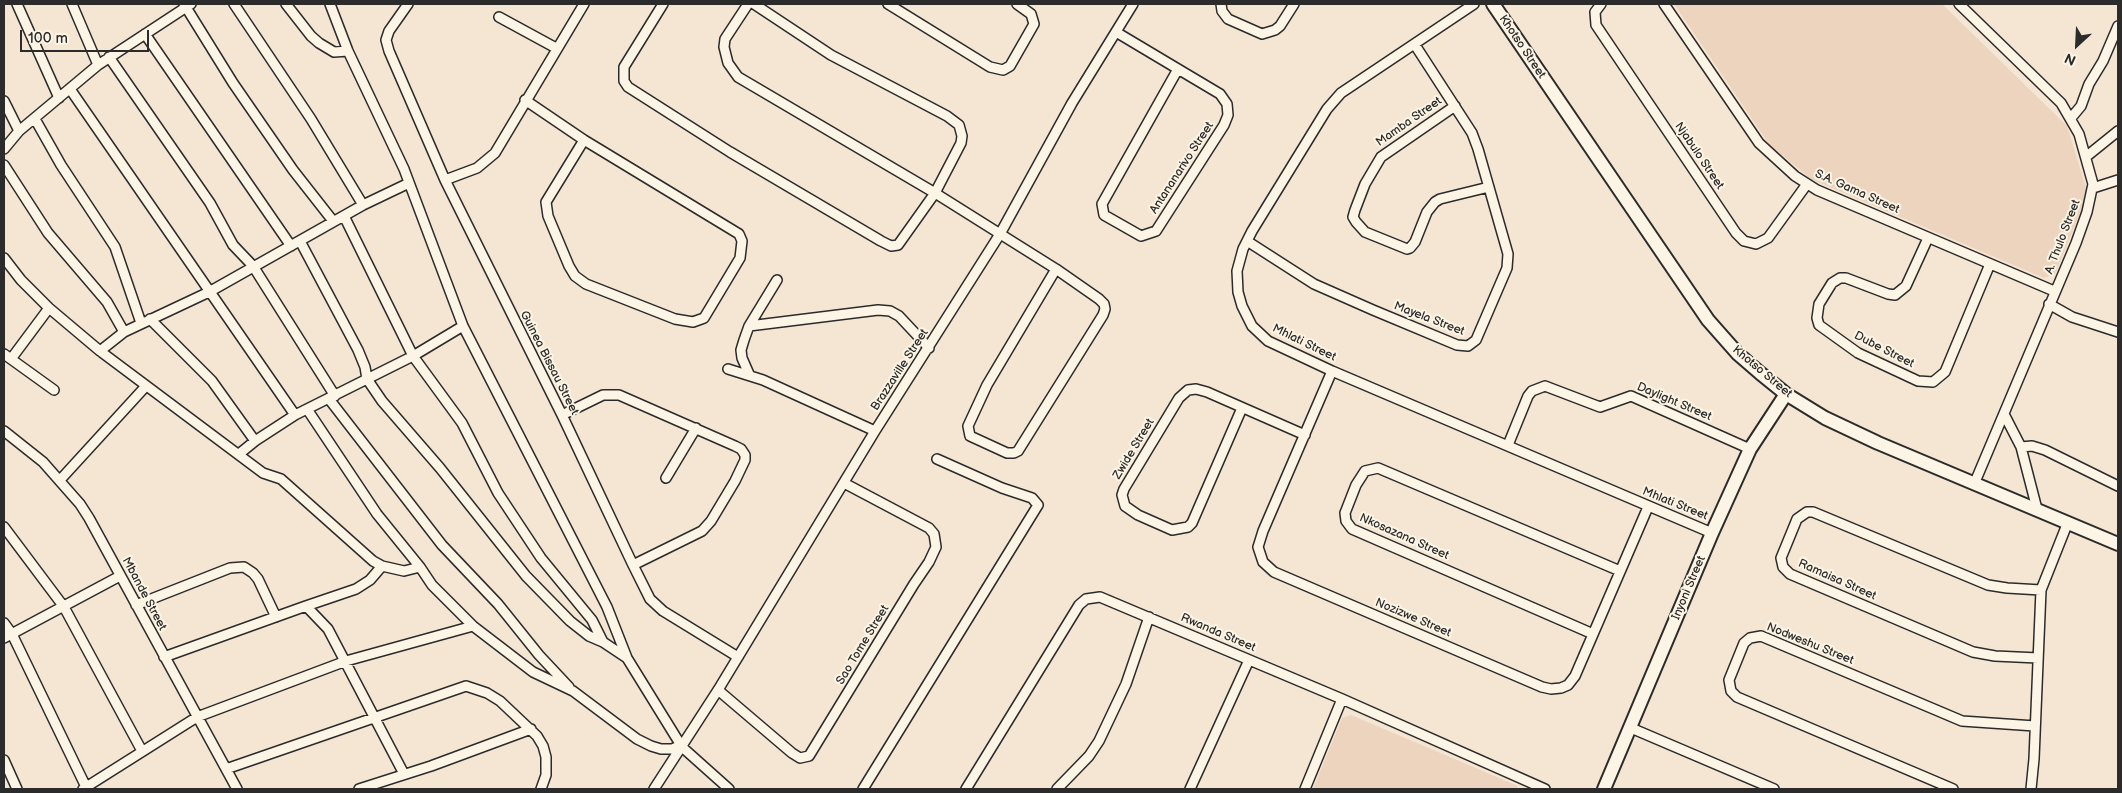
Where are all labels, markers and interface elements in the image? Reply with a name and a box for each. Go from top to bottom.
street label: Khotso Street [1495,12,1549,82]
scale bar [22,20,151,52]
north arrow [2052,20,2102,70]
text: 100 m [28,29,68,48]
text: N [2062,49,2079,69]
street label: Mamba Street [1373,94,1445,150]
street label: Antananarivo Street [1147,119,1217,217]
street label: Njabulo Street [1671,120,1727,192]
street label: S.A. Gama Street [1813,167,1901,217]
street label: A. Thulo Street [2042,198,2084,276]
street label: Mayela Street [1392,299,1466,339]
street label: Guinea Bissau Street [516,309,582,417]
street label: Mhlati Street [1270,321,1338,365]
street label: Brazzaville Street [868,327,932,413]
street label: Dube Street [1852,329,1916,371]
street label: Khotso Street [1729,343,1795,401]
street label: Daylight Street [1634,380,1714,424]
street label: Zwide Street [1110,416,1158,482]
street label: Mhlati Street [1640,484,1710,524]
street label: Nkosazana Street [1357,511,1451,563]
street label: Inyoni Street [1669,554,1709,622]
street label: Mbande Street [119,555,169,633]
street label: Ramaisa Street [1796,556,1878,604]
street label: Nozizwe Street [1373,595,1453,641]
street label: Sao Tome Street [834,603,892,687]
street label: Rwanda Street [1178,611,1258,655]
street label: Nodweshu Street [1764,620,1856,668]

